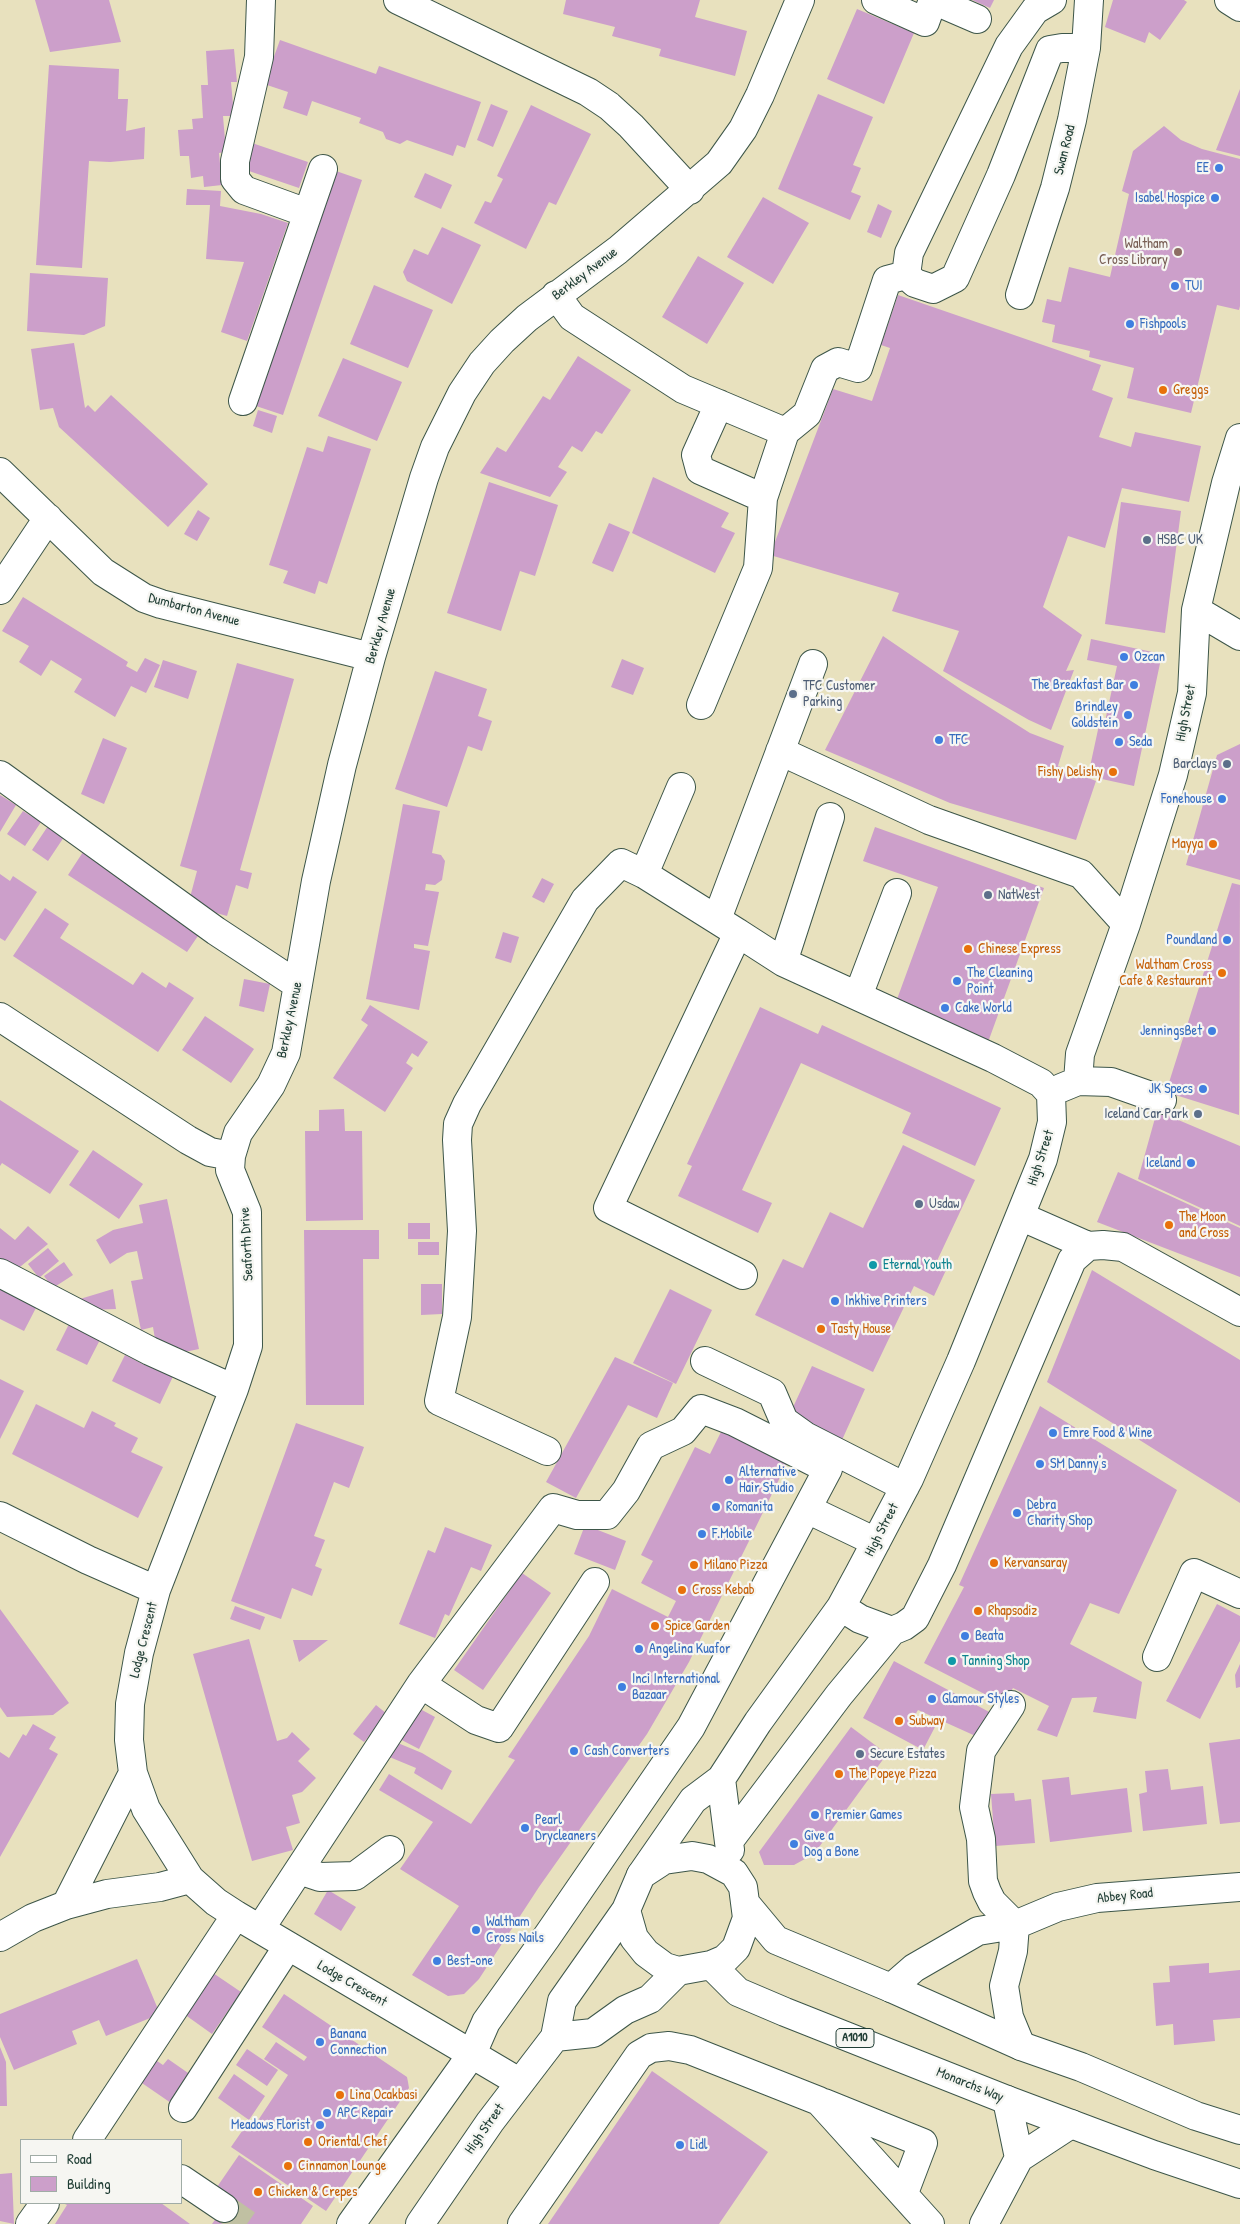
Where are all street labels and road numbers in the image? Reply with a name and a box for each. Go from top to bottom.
street label: Swan Road [1051,123,1079,177]
street label: Berkley Avenue [549,244,621,304]
street label: Berkley Avenue [362,586,400,666]
street label: Dumbarton Avenue [146,590,242,630]
street label: High Street [1172,683,1200,743]
street label: Berkley Avenue [274,980,306,1060]
street label: High Street [1024,1128,1058,1188]
street label: Seaforth Drive [237,1207,257,1281]
street label: High Street [861,1501,903,1559]
street label: Lodge Crescent [126,1600,162,1680]
street label: Abbey Road [1096,1885,1154,1907]
street label: Lodge Crescent [314,1957,390,2011]
road number: A1010 [836,2029,874,2048]
street label: Monarchs Way [934,2064,1006,2106]
street label: High Street [462,2101,508,2157]

